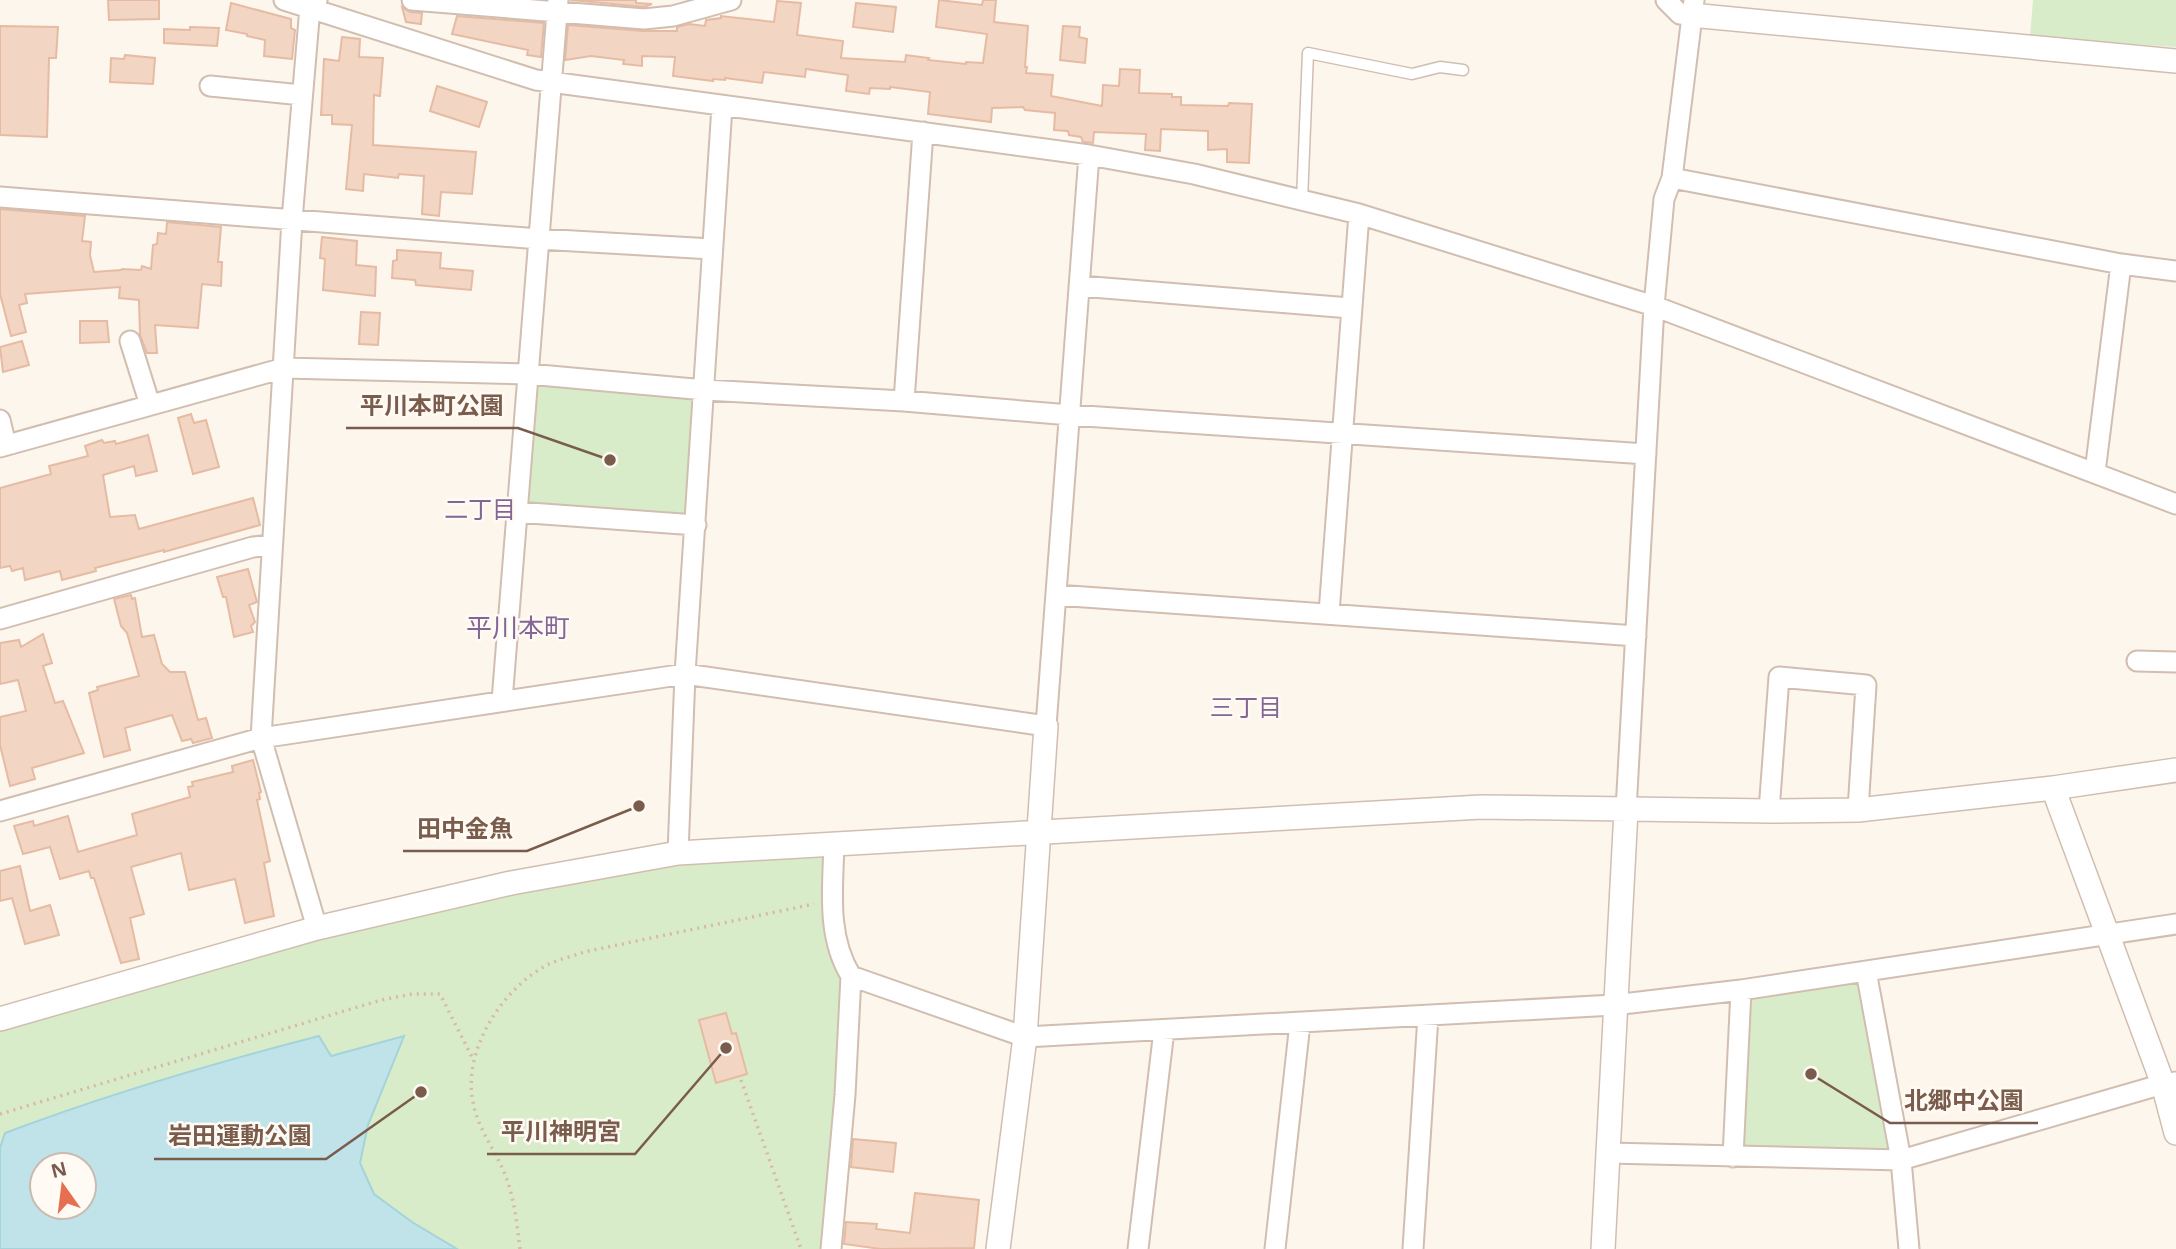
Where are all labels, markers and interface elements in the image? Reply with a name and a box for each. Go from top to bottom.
callout: 平川本町公園 [346,383,518,428]
text: 平川本町公園 [360,388,504,421]
district label: 二丁目 [444,492,516,525]
district label: 平川本町 [466,609,570,645]
district label: 三丁目 [1210,690,1282,723]
callout: 田中金魚 [403,806,527,851]
text: 田中金魚 [417,811,513,844]
callout: 北郷中公園 [1890,1078,2038,1123]
text: 北郷中公園 [1904,1083,2024,1116]
callout: 平川神明宮 [487,1109,635,1154]
callout: 岩田運動公園 [154,1114,326,1159]
text: 平川神明宮 [501,1114,621,1147]
text: 岩田運動公園 [168,1118,312,1151]
north arrow [28,1151,98,1221]
text: N [48,1155,70,1184]

